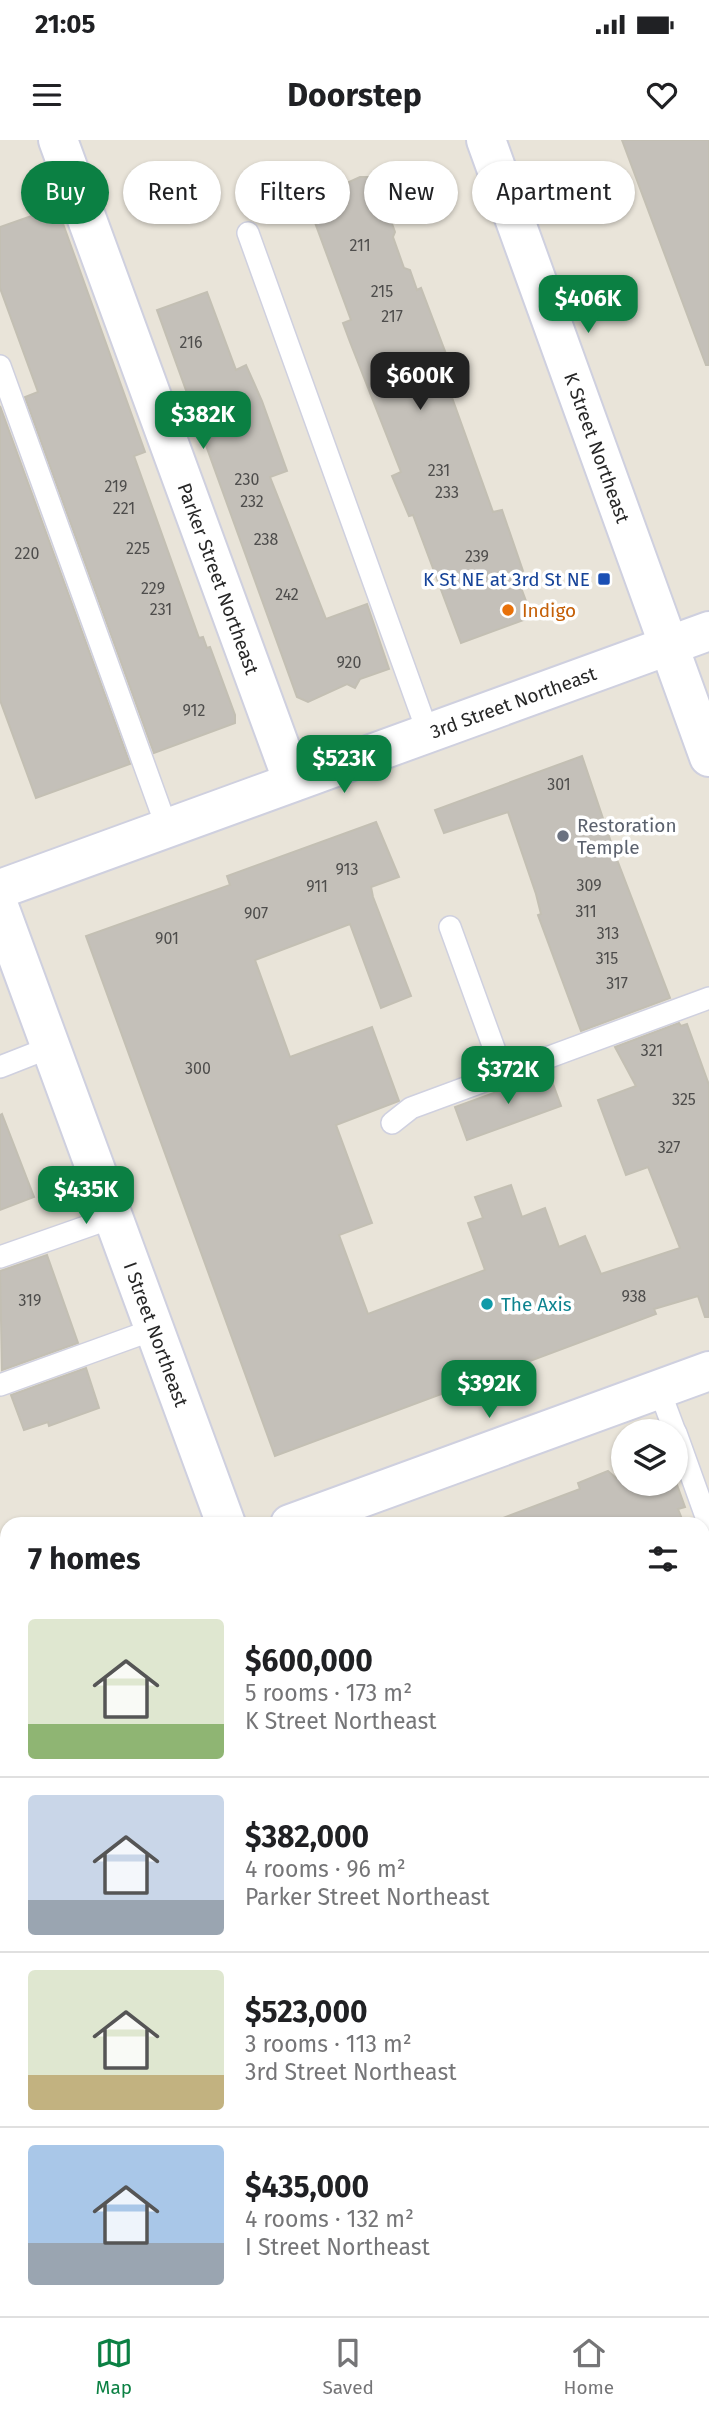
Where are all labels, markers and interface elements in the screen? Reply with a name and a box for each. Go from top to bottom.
text: 21:05 [35,9,95,40]
icon: menu [28,76,66,114]
text: Doorstep [287,76,422,114]
icon: heart [643,76,681,114]
chip: Buy [21,161,109,224]
chip: Rent [123,161,221,224]
chip: Filters [235,161,350,224]
chip: New [364,161,458,224]
chip: Apartment [472,161,635,224]
house number: 211 [349,236,371,255]
pin: $406K [539,276,637,335]
house number: 215 [371,282,393,301]
text: $406K [555,284,621,312]
house number: 217 [381,307,403,326]
house number: 216 [180,333,202,352]
pin: $600K [371,352,469,412]
text: $600K [386,361,454,389]
street label: K Street Northeast [559,369,635,526]
pin: $382K [154,392,252,451]
text: $382K [171,400,235,428]
house number: 231 [428,461,450,480]
house number: 230 [235,470,259,489]
house number: 219 [105,477,127,496]
street label: Parker Street Northeast [173,480,264,678]
house number: 233 [435,483,459,502]
house number: 232 [240,492,264,511]
house number: 221 [113,499,135,518]
house number: 238 [254,530,279,549]
house number: 225 [126,539,150,558]
house number: 220 [15,544,39,563]
house number: 239 [465,547,489,566]
place label: K St NE at 3rd St NE [423,568,590,591]
marker: K St NE at 3rd St NE [596,571,612,587]
house number: 229 [141,579,165,598]
house number: 242 [275,585,299,604]
place label: Indigo [522,599,576,622]
house number: 231 [150,600,172,619]
marker: Indigo [500,602,516,618]
house number: 920 [337,653,362,672]
street label: 3rd Street Northeast [427,662,599,743]
house number: 912 [183,701,206,720]
pin: $523K [295,736,393,795]
text: $523K [313,744,375,772]
house number: 301 [547,775,571,794]
place label: Restoration Temple [577,814,677,859]
marker: Restoration Temple [555,828,571,844]
house number: 913 [336,860,359,879]
house number: 309 [576,876,602,895]
house number: 911 [306,877,328,896]
house number: 311 [575,902,597,921]
house number: 907 [244,904,268,923]
house number: 313 [597,924,619,943]
house number: 901 [155,929,179,948]
house number: 315 [596,949,618,968]
house number: 317 [606,974,628,993]
house number: 321 [641,1041,663,1060]
pin: $372K [459,1046,557,1106]
text: $372K [477,1055,539,1083]
house number: 300 [185,1059,211,1078]
house number: 325 [672,1090,696,1109]
house number: 327 [658,1138,680,1157]
pin: $435K [37,1166,135,1226]
text: $435K [54,1175,118,1203]
street label: I Street Northeast [119,1259,193,1410]
house number: 938 [622,1287,647,1306]
house number: 319 [19,1291,41,1310]
place label: The Axis [501,1293,572,1316]
marker: The Axis [479,1296,495,1312]
pin: $392K [440,1360,538,1420]
text: $392K [457,1369,521,1397]
map controls [611,1419,688,1496]
button: layers [611,1419,688,1496]
icon: filters [644,1540,682,1578]
text: 7 homes [28,1541,140,1577]
text: $600,000 [245,1643,373,1679]
icon: home [84,1647,168,1731]
text: 5 rooms · 173 m² [245,1679,412,1707]
text: K Street Northeast [245,1707,437,1735]
text: $382,000 [245,1819,369,1855]
icon: home [84,1823,168,1907]
text: 4 rooms · 96 m² [245,1855,406,1883]
text: Parker Street Northeast [245,1883,490,1911]
text: $523,000 [245,1994,368,2030]
icon: home [84,1998,168,2082]
text: 3 rooms · 113 m² [245,2030,412,2058]
text: 3rd Street Northeast [245,2058,456,2086]
text: $435,000 [245,2169,369,2205]
icon: home [84,2173,168,2257]
text: 4 rooms · 132 m² [245,2205,414,2233]
text: I Street Northeast [245,2233,430,2261]
tab: Map [95,2334,133,2399]
tab: Saved [322,2334,374,2399]
tab: Home [564,2334,614,2399]

